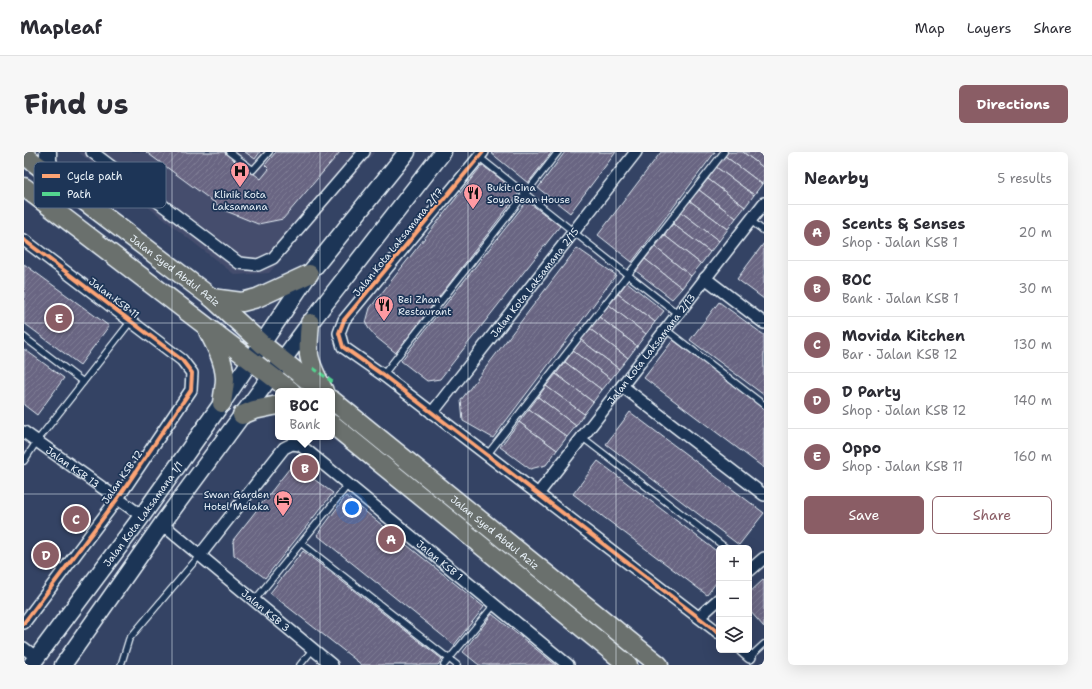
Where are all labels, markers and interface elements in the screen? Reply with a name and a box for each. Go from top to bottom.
text: Mapleaf [20,15,102,40]
text: Map [915,19,945,37]
text: Layers [967,19,1011,37]
text: Share [1033,19,1072,37]
text: Find us [24,85,129,123]
button: Directions [959,85,1068,123]
hospital icon: Klinik Kota Laksamana [229,160,251,188]
legend [34,162,166,208]
text: Nearby [804,167,869,189]
text: Cycle path [67,169,123,184]
text: 5 results [997,170,1052,187]
place label: Bukit Cina Soya Bean House [487,181,571,206]
restaurant icon: Bukit Cina Soya Bean House [462,182,484,210]
street label: Jalan Kota Laksamana 2/17 [350,185,446,299]
text: Path [67,187,91,202]
place label: Klinik Kota Laksamana [212,188,268,213]
text: Scents & Senses [842,214,965,234]
text: A [812,224,822,241]
text: 20 m [1019,224,1052,241]
street label: Jalan Kota Laksamana 2/15 [487,225,581,340]
street label: Jalan Syed Abdul Aziz [127,231,223,309]
text: Shop · Jalan KSB 1 [842,234,958,251]
text: BOC [842,270,872,290]
street label: Jalan KSB 11 [86,275,142,321]
text: B [813,280,821,297]
text: 30 m [1018,280,1052,297]
text: Bank · Jalan KSB 1 [842,290,959,307]
street label: Jalan Kota Laksamana 2/13 [604,291,698,407]
place label: Bei Zhan Restaurant [398,293,452,318]
restaurant icon: Bei Zhan Restaurant [373,294,395,322]
pin: E [46,303,72,333]
text: Movida Kitchen [842,326,965,346]
text: C [813,336,821,353]
text: 130 m [1014,336,1052,353]
text: Bar · Jalan KSB 12 [842,346,958,363]
text: D Party [842,382,901,402]
popup [275,388,335,440]
text: D [812,392,822,409]
text: 140 m [1013,392,1052,409]
text: BOC [289,396,319,416]
text: Shop · Jalan KSB 12 [842,402,966,419]
text: Bank [289,416,321,433]
text: Oppo [842,438,881,458]
street label: Jalan KSB 13 [43,443,102,490]
street label: Jalan KSB 12 [99,448,145,506]
text: E [813,448,821,465]
text: 160 m [1014,448,1052,465]
pin: B [292,453,318,483]
text: Shop · Jalan KSB 11 [842,458,963,475]
street label: Jalan Kota Laksamana 1/1 [100,459,185,569]
place label: Swan Garden Hotel Melaka [204,488,270,513]
hotel icon: Swan Garden Hotel Melaka [272,489,294,517]
street label: Jalan Syed Abdul Aziz [448,492,542,572]
button: Save [804,496,924,534]
button: Share [932,496,1052,534]
your location [342,498,362,518]
pin: C [63,504,89,534]
pin: A [378,524,404,554]
street label: Jalan KSB 1 [414,537,466,583]
pin: D [33,540,59,570]
map controls [716,545,752,653]
button: + [716,545,752,581]
button: − [716,581,752,617]
street label: Jalan KSB 3 [239,586,293,634]
button: layers [716,617,752,653]

